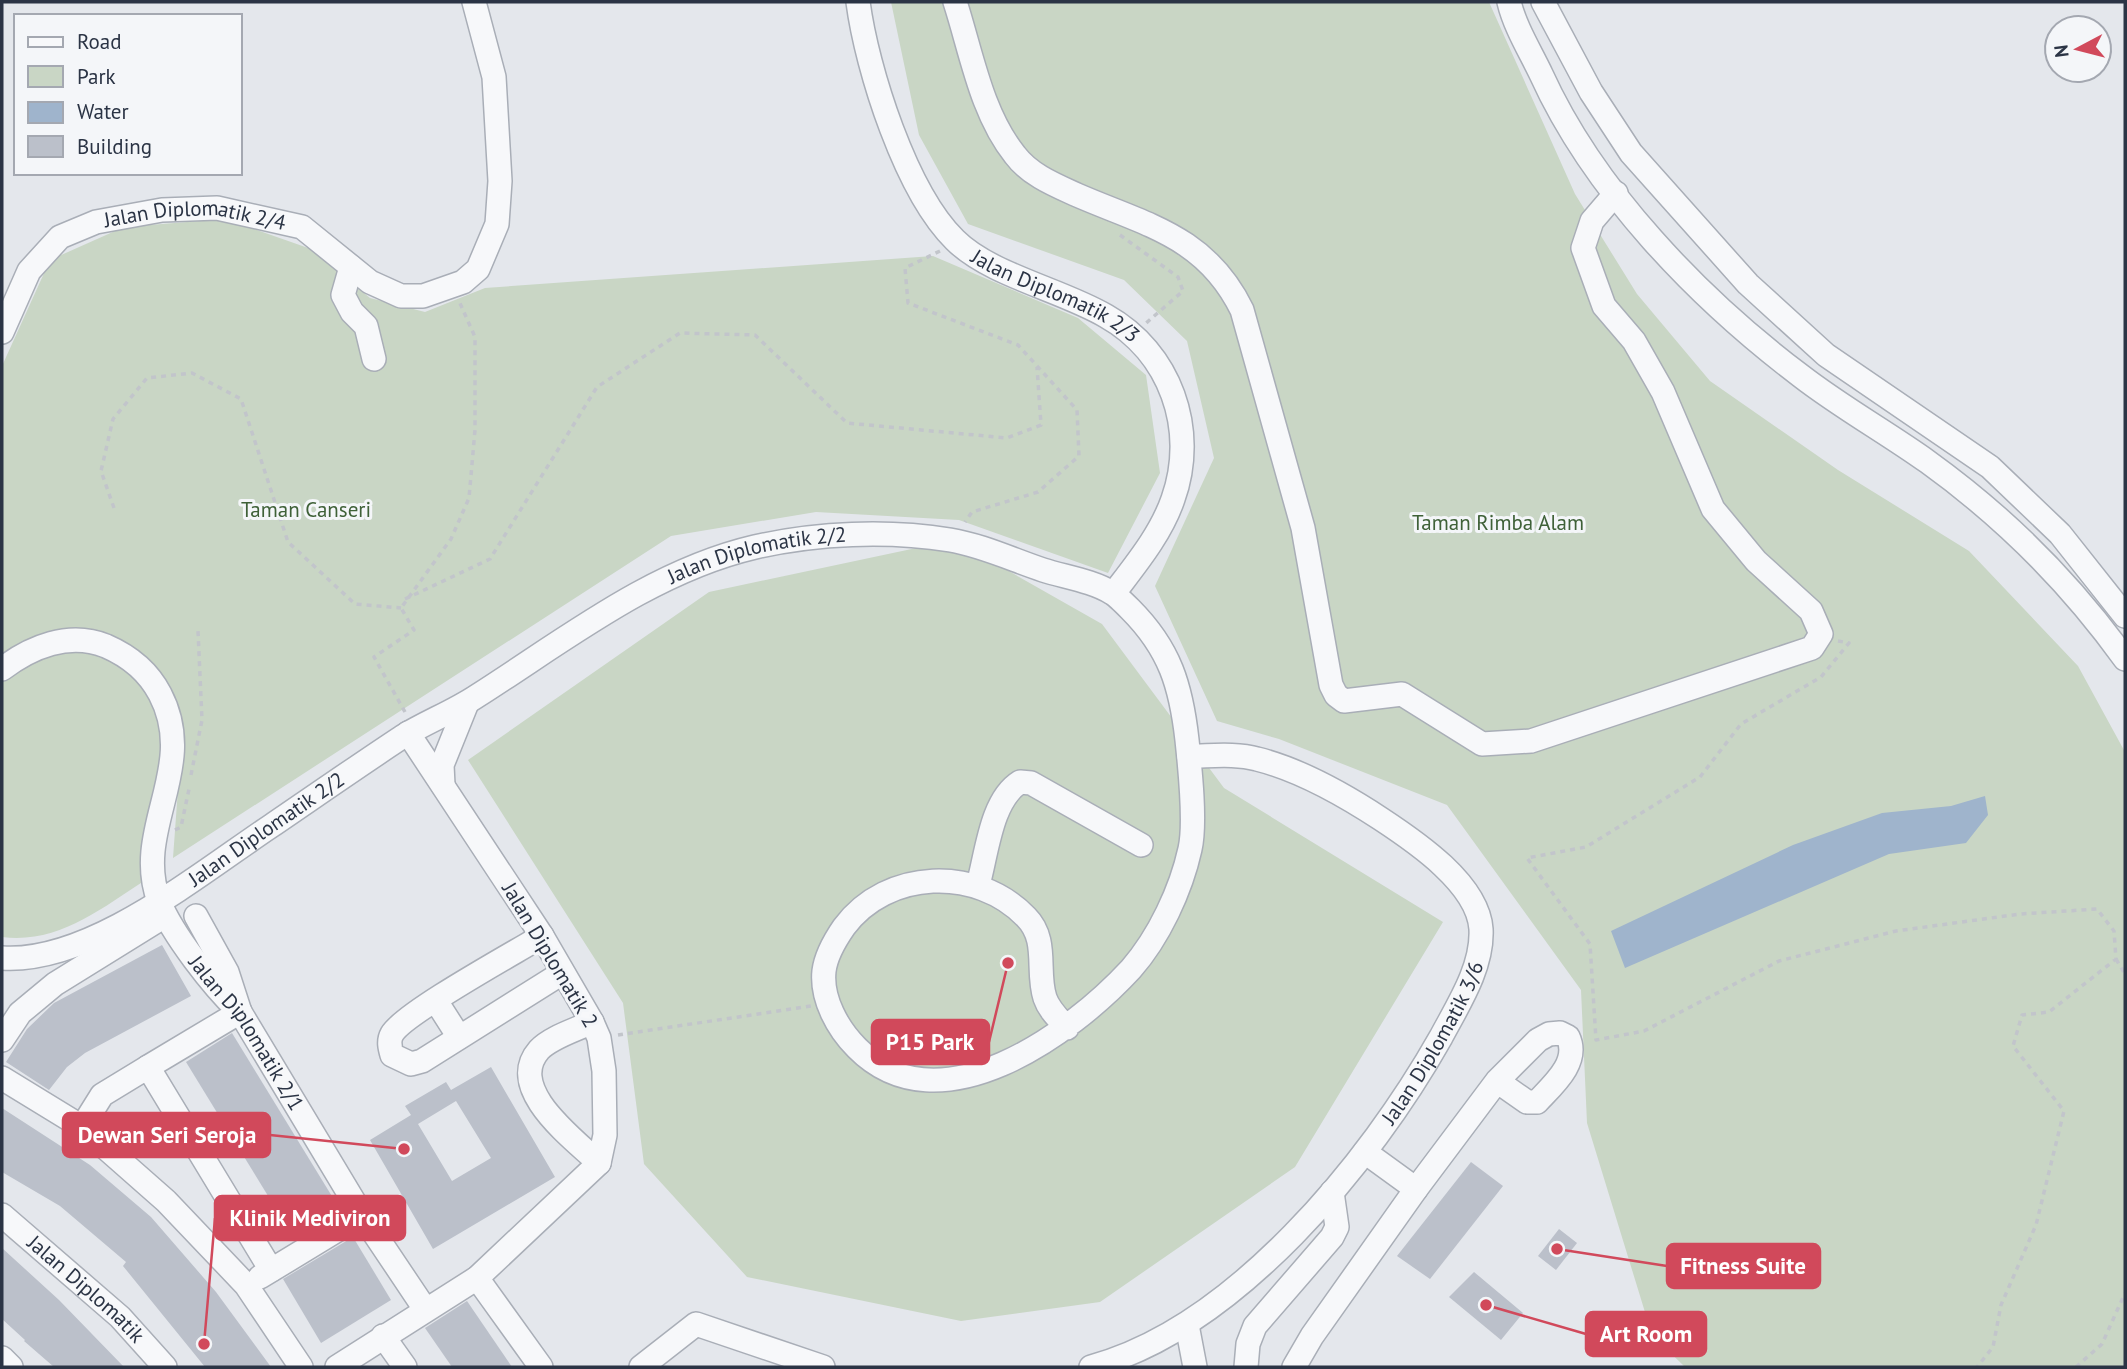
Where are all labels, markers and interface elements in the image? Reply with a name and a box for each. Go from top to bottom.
legend [14,14,242,175]
north arrow [2043,14,2113,84]
text: Road [77,28,121,55]
text: N [2048,43,2074,59]
text: Park [77,63,116,90]
text: Water [77,98,129,125]
text: Building [77,133,152,160]
street label: Jalan Diplomatik 2/4 [101,194,289,236]
street label: Jalan Diplomatik 2/3 [966,242,1146,348]
park label: Taman Canseri [241,496,371,523]
park label: Taman Rimba Alam [1412,509,1584,536]
street label: Jalan Diplomatik 2/2 [662,521,847,590]
street label: Jalan Diplomatik 2/2 [182,766,350,893]
street label: Jalan Diplomatik 2 [496,876,604,1032]
street label: Jalan Diplomatik 2/1 [182,949,310,1115]
street label: Jalan Diplomatik 3/6 [1375,958,1489,1130]
callout: P15 Park [872,1020,989,1064]
text: P15 Park [886,1027,975,1056]
callout: Dewan Seri Seroja [63,1113,270,1157]
text: Dewan Seri Seroja [78,1120,256,1149]
callout: Klinik Mediviron [215,1196,405,1240]
text: Klinik Mediviron [229,1203,391,1232]
street label: Jalan Diplomatik [21,1228,151,1348]
callout: Fitness Suite [1667,1244,1820,1288]
text: Fitness Suite [1680,1251,1806,1280]
callout: Art Room [1586,1312,1706,1356]
text: Art Room [1600,1319,1692,1348]

